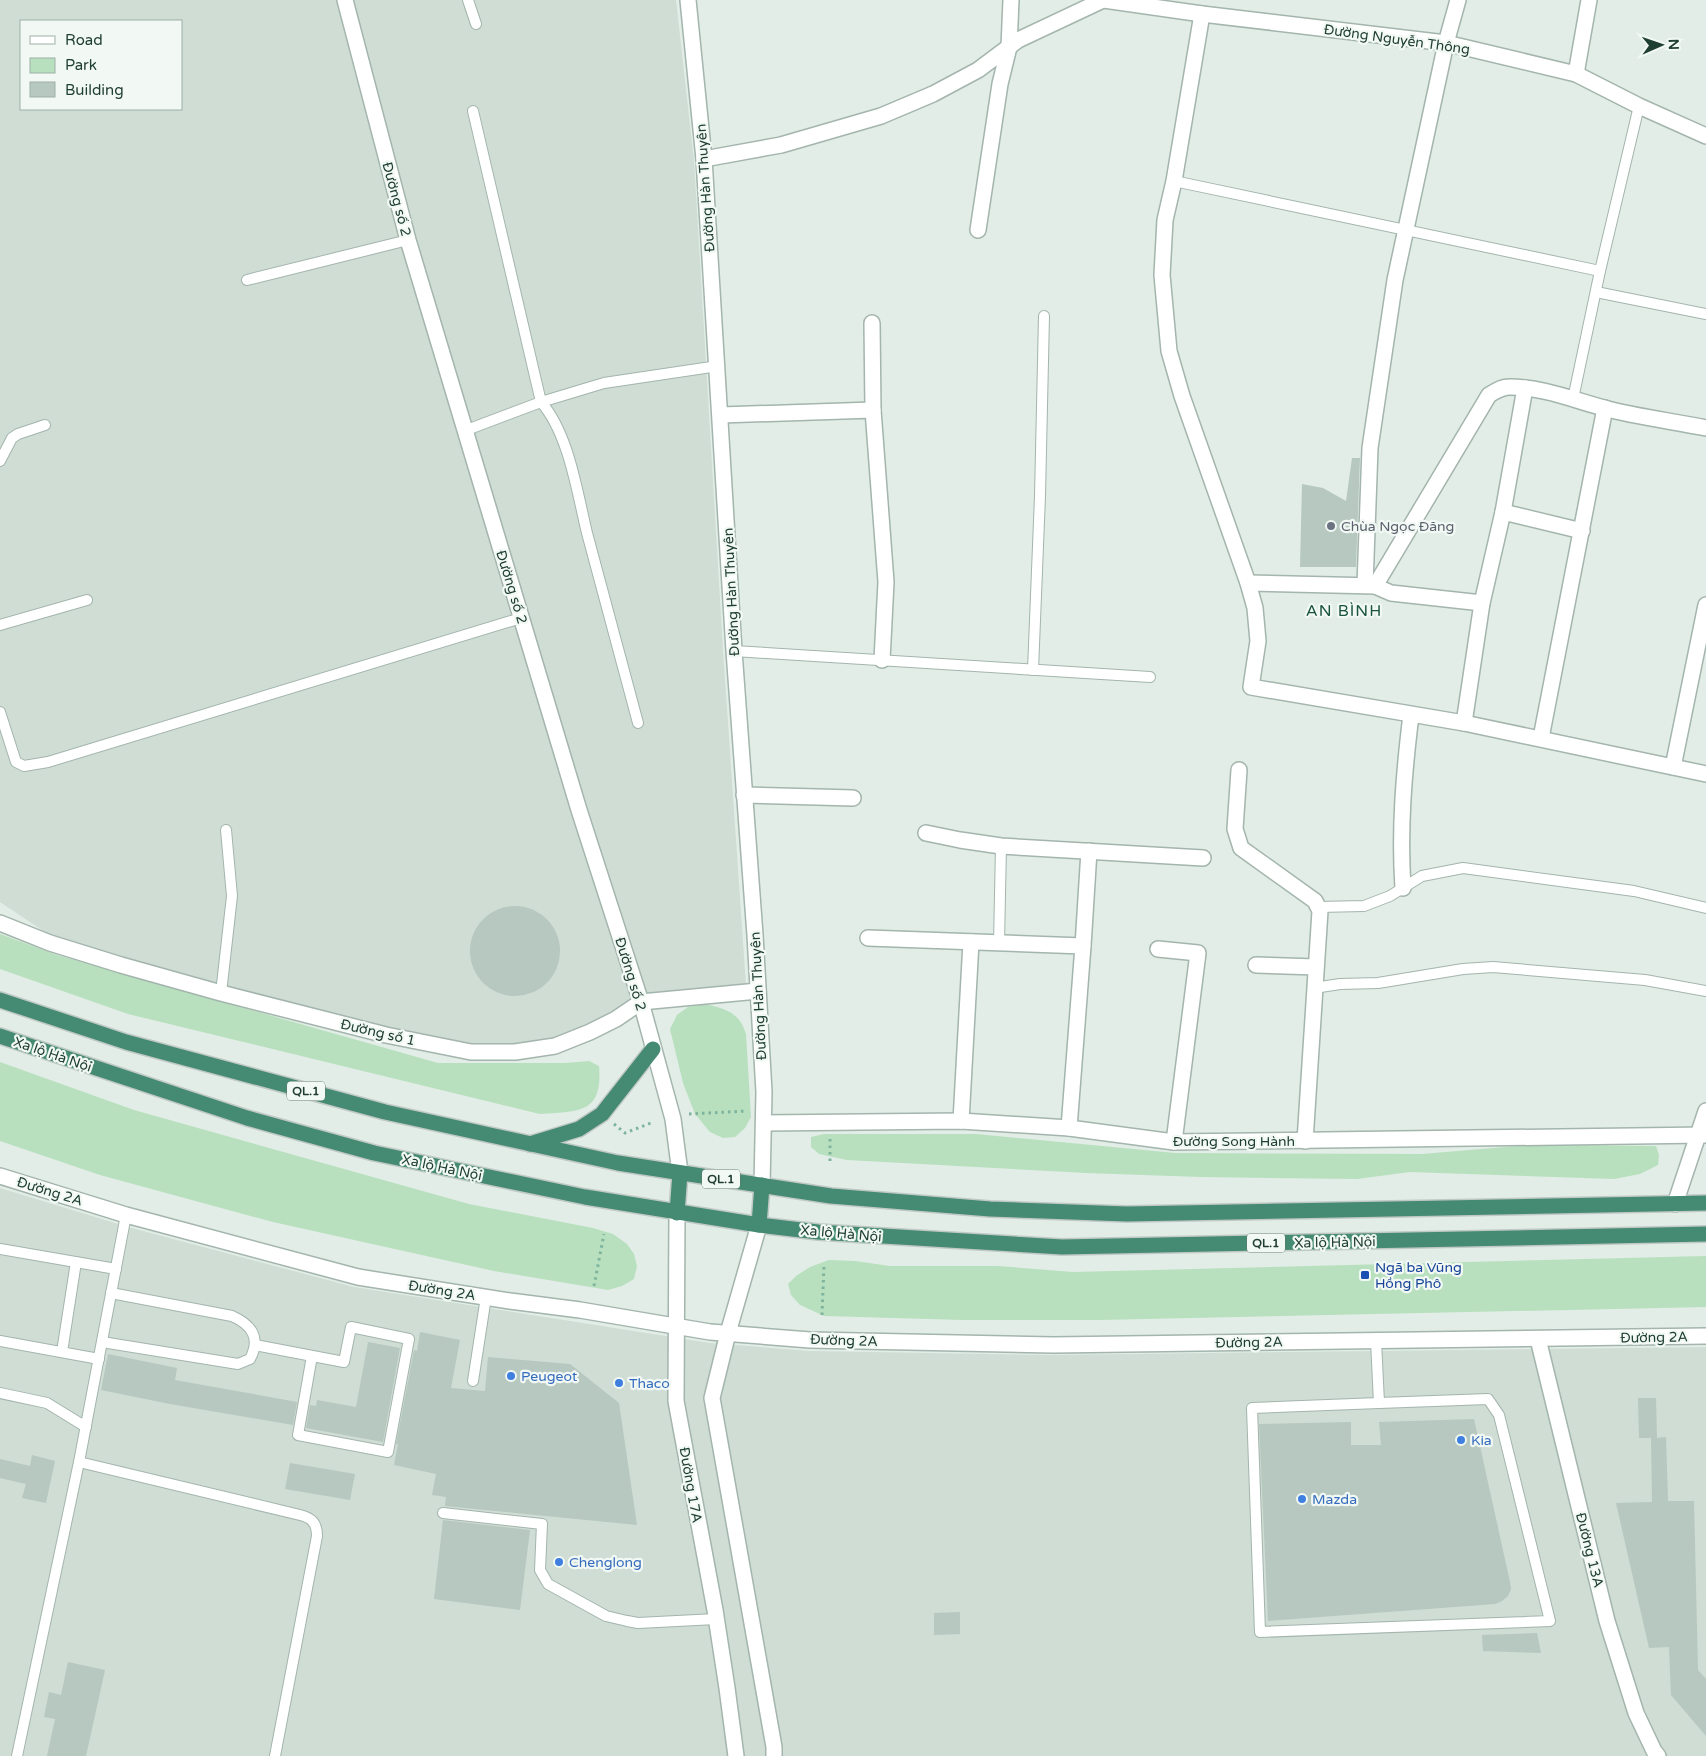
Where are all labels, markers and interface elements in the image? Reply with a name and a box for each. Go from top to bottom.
legend [20,20,182,110]
north arrow [1636,20,1686,70]
street label: Đường Nguyễn Thông [1323,21,1471,58]
text: Road [65,31,103,49]
text: N [1665,39,1682,50]
text: Park [65,56,97,74]
text: Building [65,81,124,99]
street label: Đường Hàn Thuyên [693,123,718,253]
street label: Đường số 2 [378,160,415,238]
place label: Chùa Ngọc Đăng [1341,518,1454,535]
marker: Chùa Ngọc Đăng [1325,520,1337,532]
street label: Đường Hàn Thuyên [720,527,743,657]
street label: Đường số 2 [492,548,531,626]
district label: AN BÌNH [1306,601,1382,621]
street label: Đường Hàn Thuyên [747,931,770,1061]
street label: Đường số 2 [611,935,650,1013]
street label: Đường số 1 [339,1016,417,1049]
street label: Xa lộ Hà Nội [12,1033,94,1076]
road number: QL.1 [287,1082,325,1100]
street label: Đường Song Hành [1173,1133,1295,1150]
street label: Xa lộ Hà Nội [400,1151,484,1184]
road number: QL.1 [702,1170,740,1188]
street label: Đường 2A [15,1173,85,1210]
street label: Xa lộ Hà Nội [800,1221,882,1246]
street label: Xa lộ Hà Nội [1294,1233,1376,1252]
road number: QL.1 [1247,1234,1285,1252]
place label: Ngã ba Vũng Hồng Phô [1375,1259,1462,1292]
marker: Ngã ba Vũng Hồng Phô [1359,1269,1371,1281]
street label: Đường 2A [407,1277,477,1304]
street label: Đường 2A [1620,1328,1688,1347]
street label: Đường 2A [810,1331,878,1350]
street label: Đường 2A [1215,1333,1283,1352]
place label: Peugeot [521,1368,578,1385]
marker: Peugeot [505,1370,517,1382]
place label: Thaco [629,1375,670,1392]
marker: Thaco [613,1377,625,1389]
place label: Kia [1471,1432,1492,1449]
marker: Kia [1455,1434,1467,1446]
street label: Đường 17A [675,1446,706,1524]
place label: Mazda [1312,1491,1357,1508]
marker: Mazda [1296,1493,1308,1505]
street label: Đường 13A [1572,1511,1607,1589]
place label: Chenglong [569,1554,642,1571]
marker: Chenglong [553,1556,565,1568]

